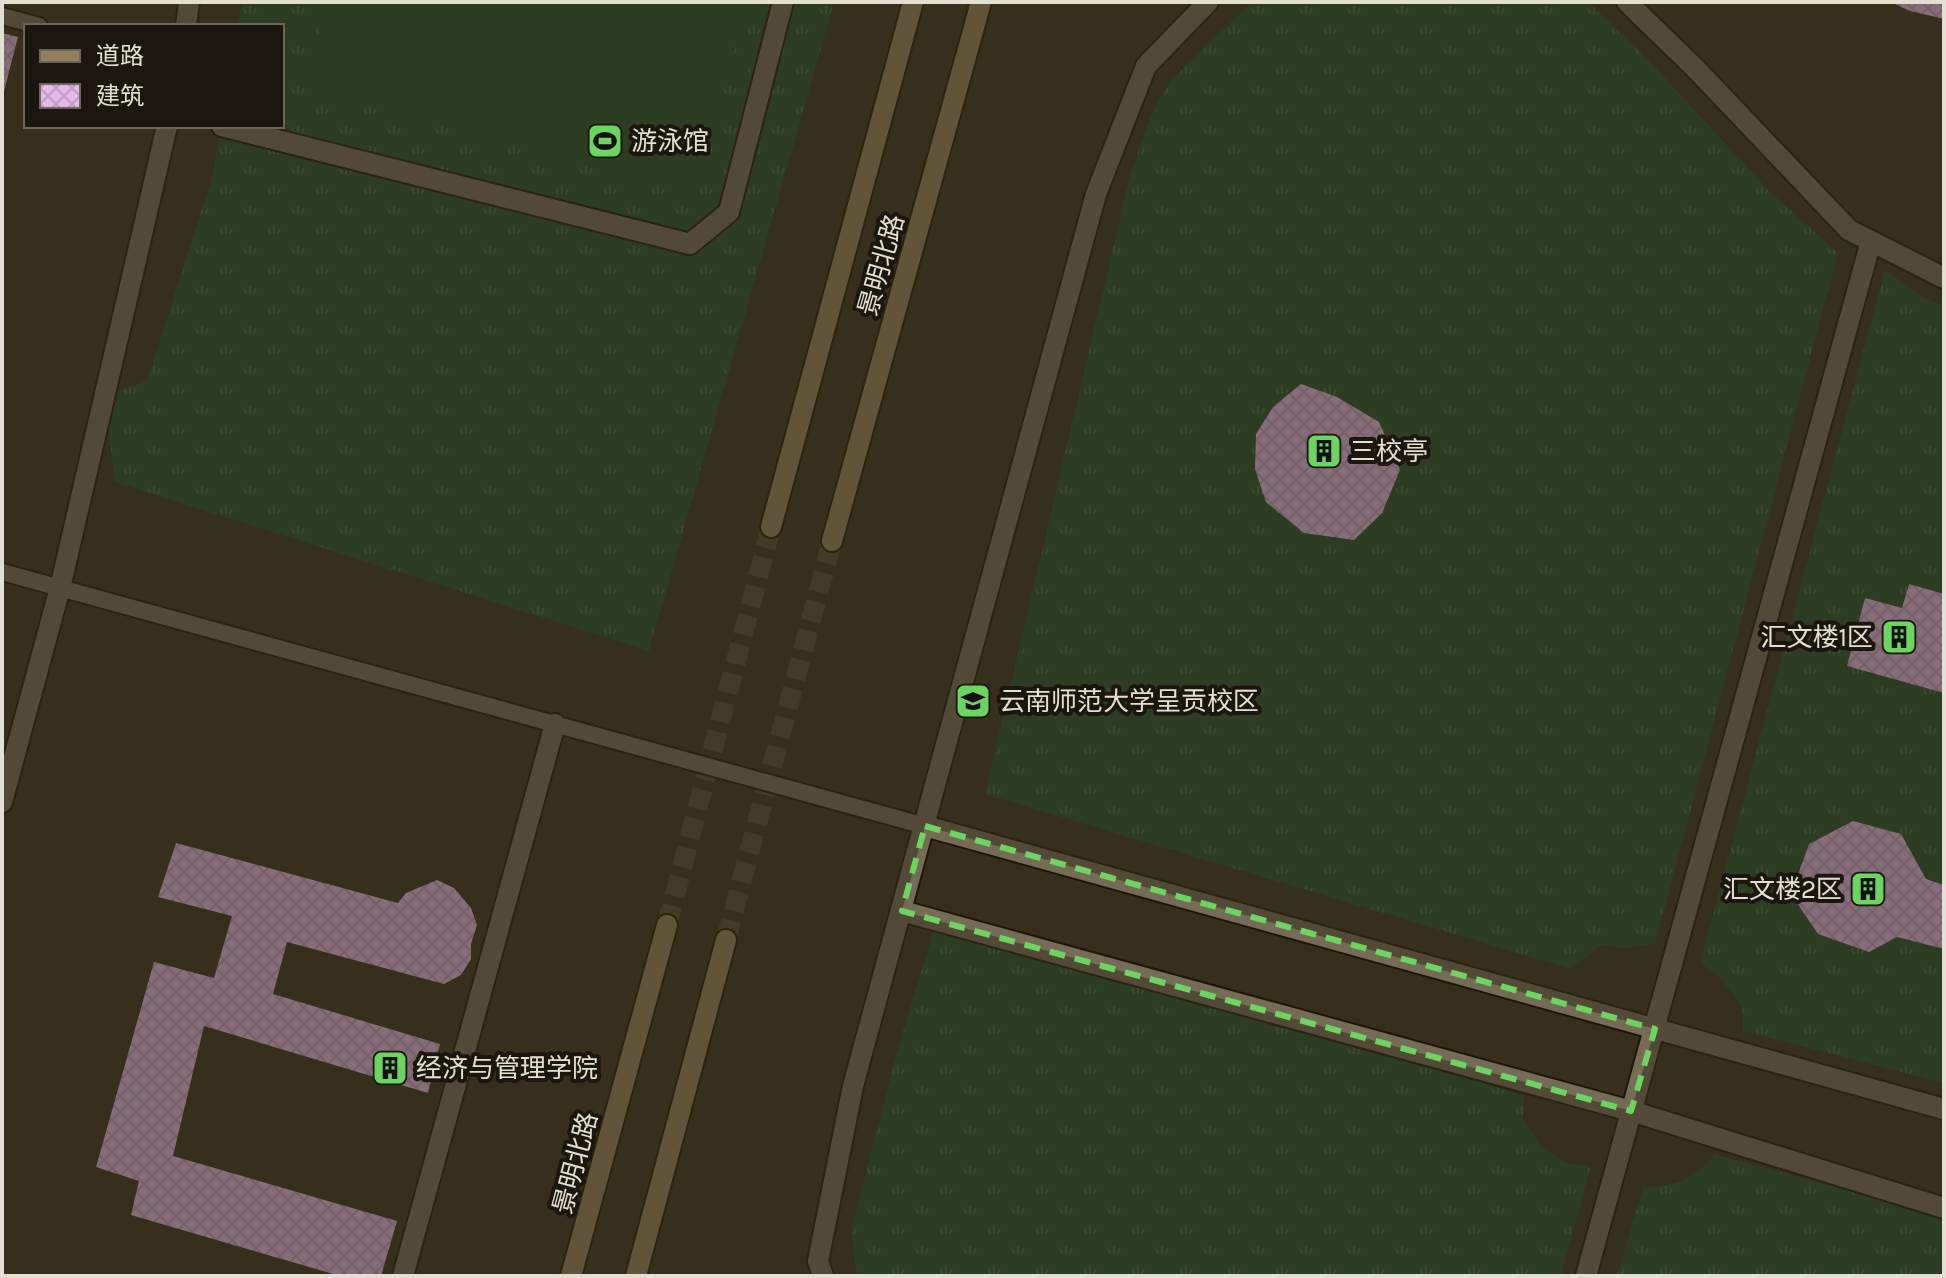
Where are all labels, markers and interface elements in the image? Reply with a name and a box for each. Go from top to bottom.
legend [24,24,284,128]
text: 道路 [96,42,144,70]
text: 建筑 [96,82,144,110]
sports icon: 游泳馆 [586,122,624,160]
place label: 游泳馆 [631,126,709,157]
street label: 景明北路 [852,211,911,319]
building icon: 三校亭 [1305,432,1343,470]
place label: 三校亭 [1350,436,1428,467]
building icon: 汇文楼1区 [1880,618,1918,656]
place label: 汇文楼1区 [1760,622,1873,653]
school or university icon: 云南师范大学呈贡校区 [954,682,992,720]
place label: 云南师范大学呈贡校区 [999,686,1259,717]
building icon: 汇文楼2区 [1849,870,1887,908]
place label: 汇文楼2区 [1723,874,1842,905]
building icon: 经济与管理学院 [371,1049,409,1087]
place label: 经济与管理学院 [416,1053,598,1084]
street label: 景明北路 [547,1109,604,1217]

